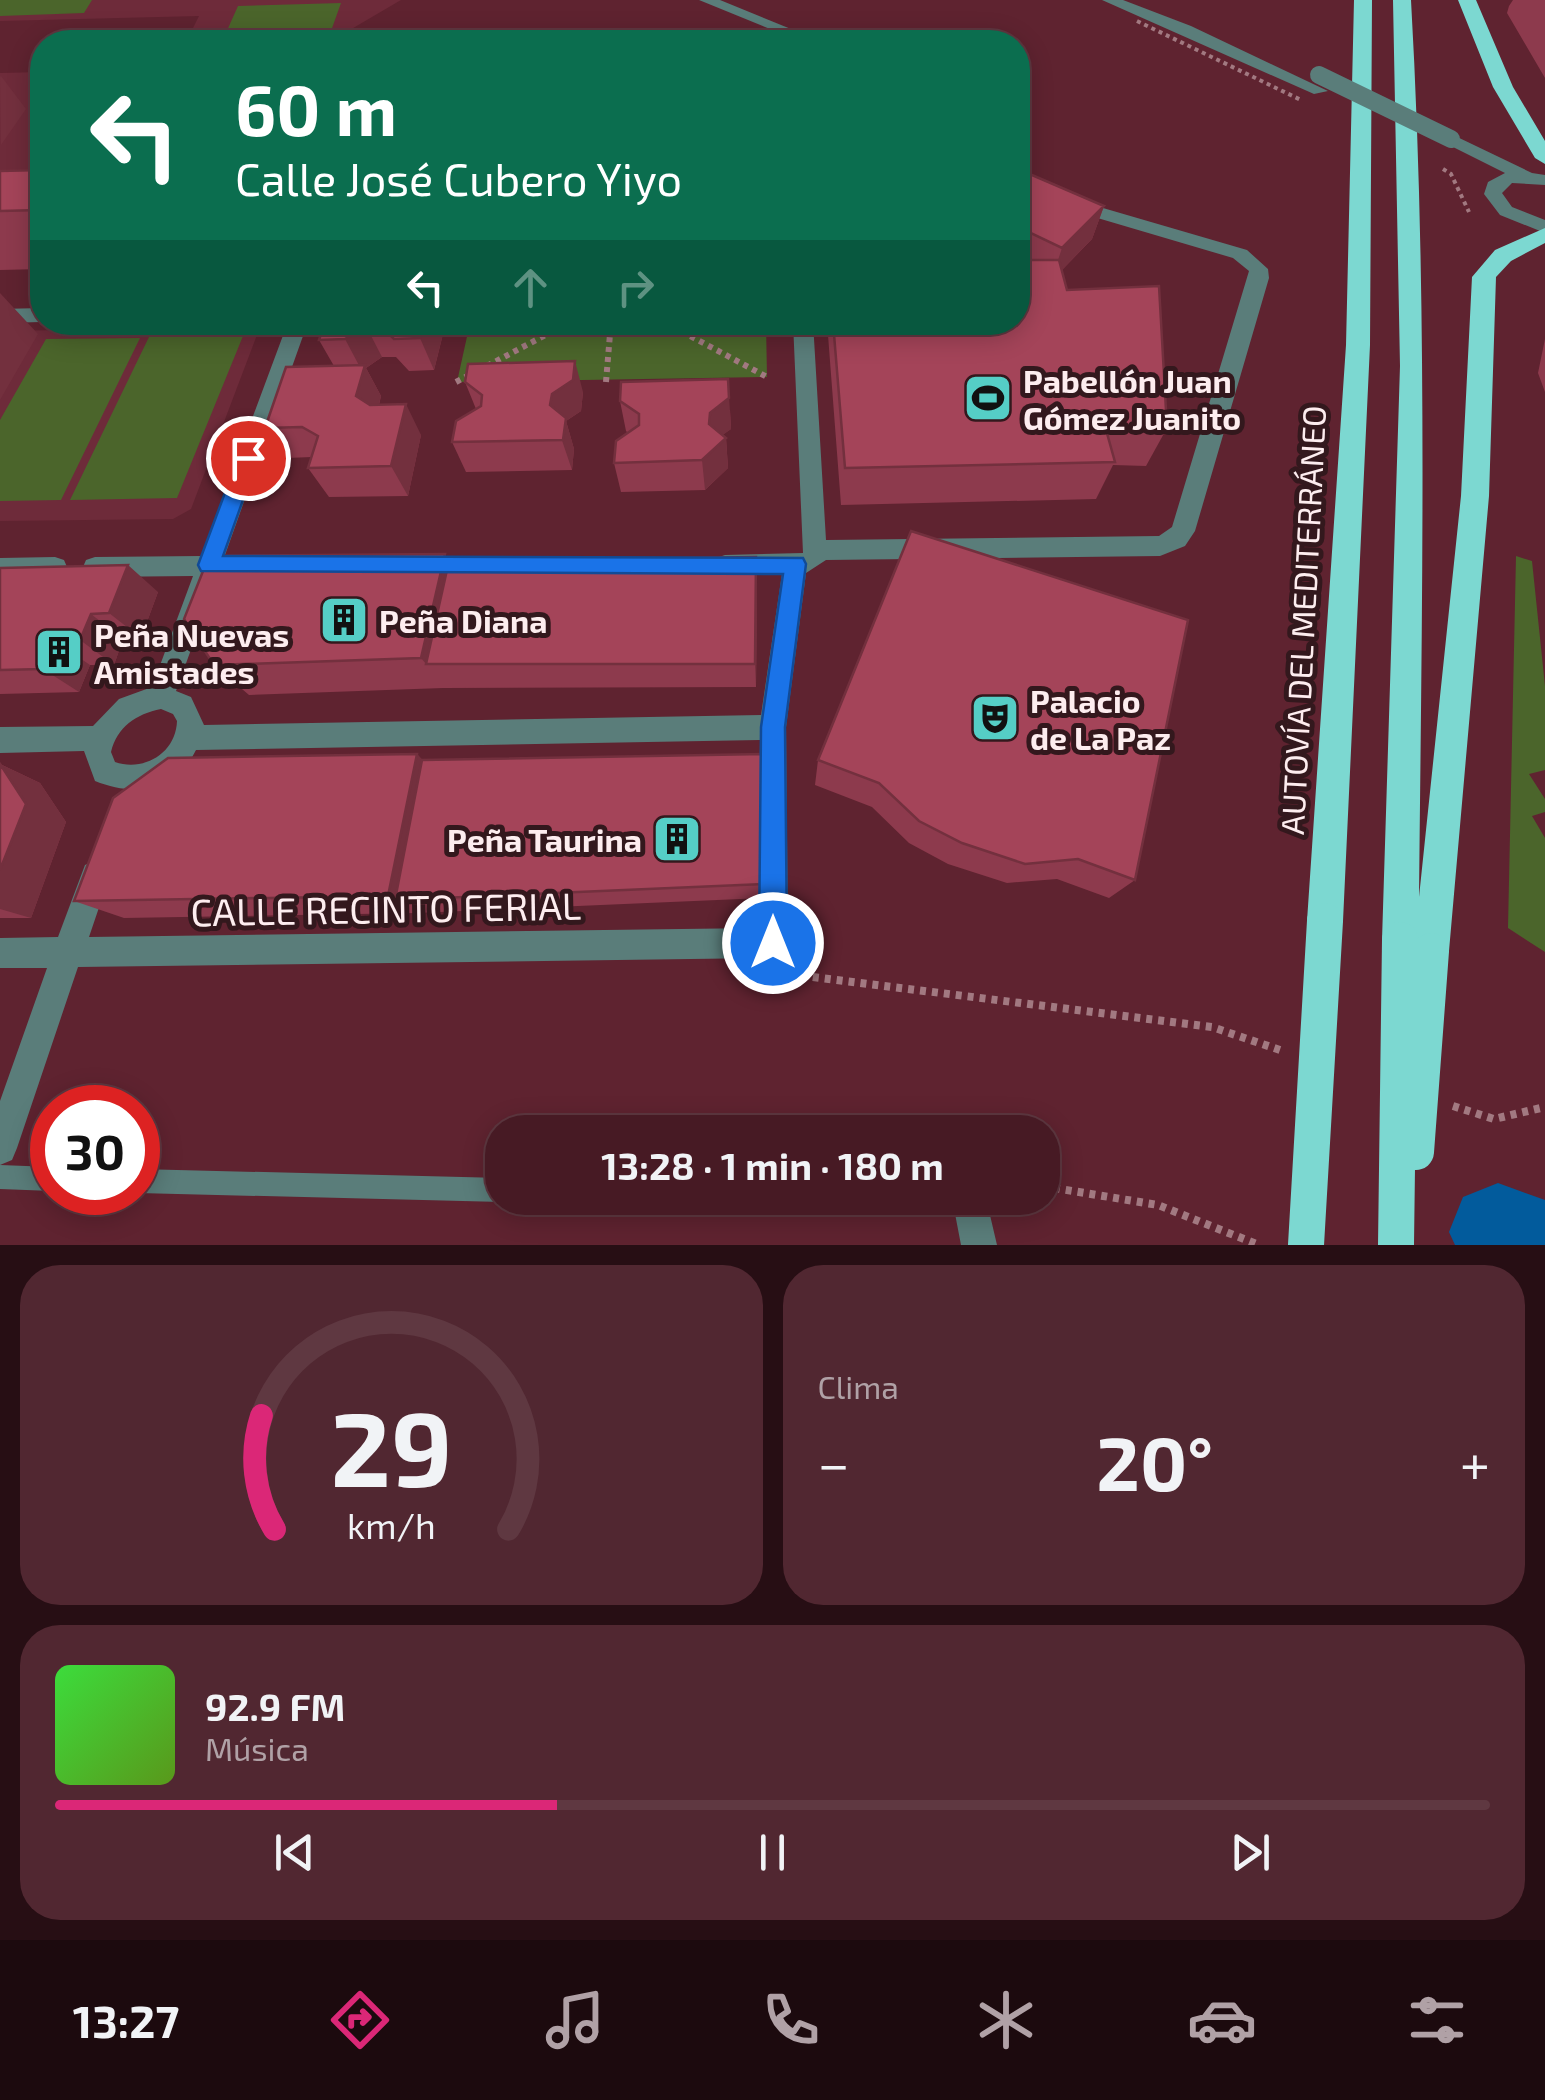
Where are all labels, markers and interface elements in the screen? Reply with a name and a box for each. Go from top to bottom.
text: 60 m [235,66,397,150]
icon: left [70,70,200,200]
text: Calle José Cubero Yiyo [235,151,682,205]
icon: left [398,260,453,315]
icon: ahead [503,260,558,315]
icon: right [608,260,663,315]
place label: Pabellón Juan Gómez Juanito [1023,361,1241,436]
sports icon: Pabellón Juan Gómez Juanito [962,372,1014,424]
street label: AUTOVÍA DEL MEDITERRÁNEO [1272,404,1332,836]
pin [206,416,291,501]
icon: arrive [221,431,276,486]
building icon: Peña Diana [318,594,370,646]
place label: Peña Diana [379,601,548,639]
place label: Peña Nuevas Amistades [94,615,289,690]
building icon: Peña Nuevas Amistades [33,626,85,678]
place label: Palacio de La Paz [1030,681,1171,756]
theatre icon: Palacio de La Paz [969,692,1021,744]
building icon: Peña Taurina [651,813,703,865]
place label: Peña Taurina [447,820,642,858]
street label: CALLE RECINTO FERIAL [190,882,582,934]
position arrow [721,891,825,995]
speed limit sign: 30 [30,1085,160,1215]
text: 13:28 · 1 min · 180 m [601,1142,944,1188]
text: Clima [818,1367,899,1405]
text: 29 [330,1383,452,1508]
text: 20° [1096,1416,1213,1506]
text: − [818,1429,850,1495]
text: + [1460,1429,1490,1495]
text: km/h [347,1503,436,1546]
text: 92.9 FM [205,1683,345,1729]
text: Música [205,1729,309,1767]
icon: previous [267,1825,322,1880]
icon: pause [745,1825,800,1880]
icon: next [1223,1825,1278,1880]
icon: directions [325,1985,395,2055]
icon: music [540,1985,610,2055]
icon: phone [756,1985,826,2055]
icon: climate [971,1985,1041,2055]
icon: car [1187,1985,1257,2055]
icon: filters [1402,1985,1472,2055]
text: 13:27 [73,1993,179,2047]

